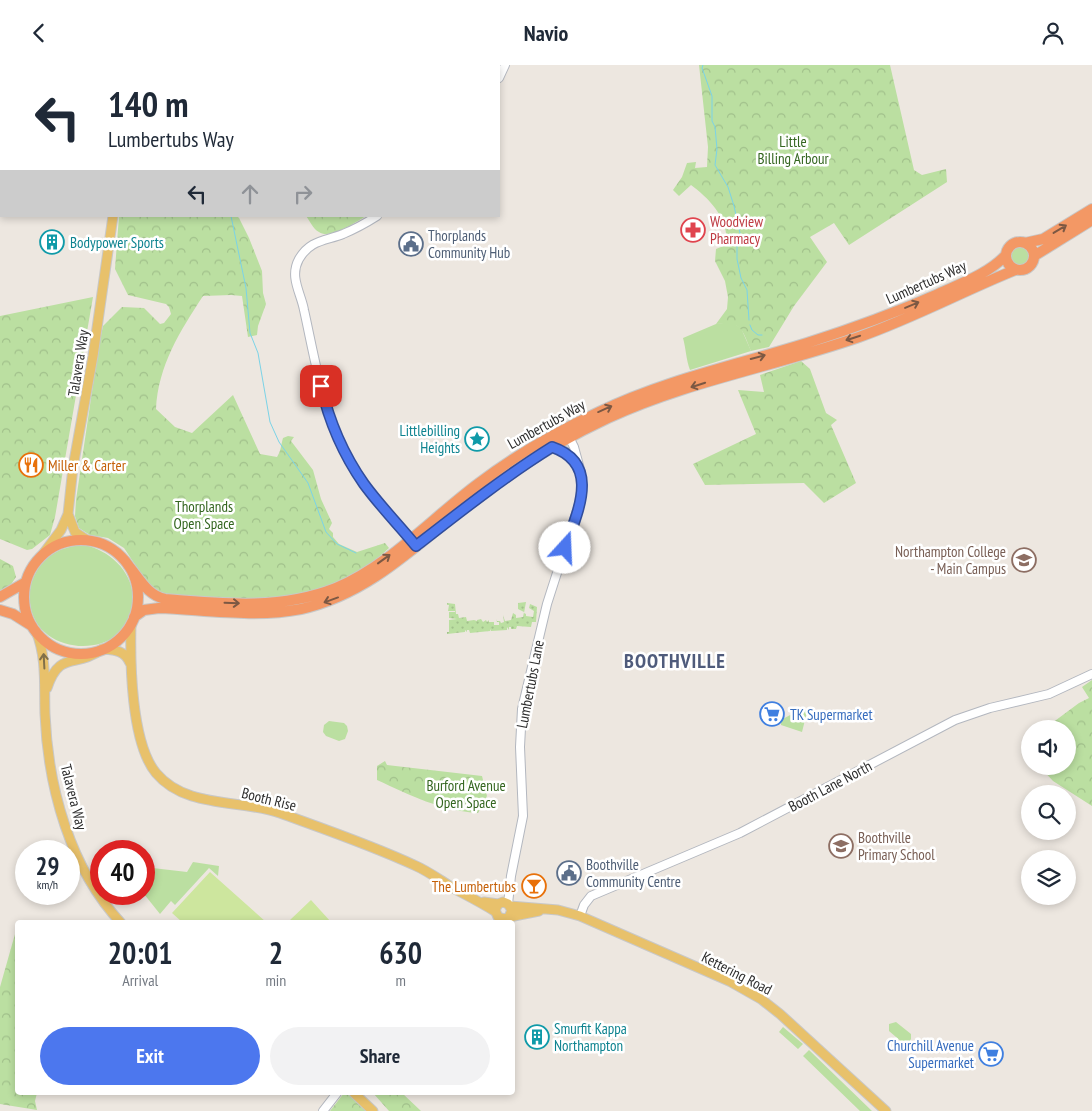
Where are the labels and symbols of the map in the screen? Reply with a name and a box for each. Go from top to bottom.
park label: Little Billing Arbour [757,132,829,168]
place label: Woodview Pharmacy [710,212,763,248]
pharmacy icon: Woodview Pharmacy [680,217,706,243]
one-way arrow [1052,223,1066,233]
place label: Thorplands Community Hub [428,226,510,262]
building icon: Bodypower Sports [39,229,65,255]
public building icon: Thorplands Community Hub [398,231,424,257]
place label: Bodypower Sports [70,233,164,252]
street label: Lumbertubs Way [883,256,969,308]
one-way arrow [904,300,919,310]
street label: Talavera Way [63,328,93,398]
one-way arrow [846,334,862,344]
one-way arrow [750,352,766,361]
pin [300,365,342,407]
one-way arrow [690,381,706,390]
street label: Lumbertubs Way [504,395,588,453]
one-way arrow [597,404,612,413]
place label: Littlebilling Heights [400,421,460,457]
place icon: Littlebilling Heights [464,426,490,452]
restaurant icon: Miller & Carter [18,452,44,478]
place label: Miller & Carter [48,456,127,475]
park label: Thorplands Open Space [174,497,234,533]
position arrow [538,521,590,573]
place label: Northampton College - Main Campus [895,542,1006,578]
school or university icon: Northampton College - Main Campus [1011,547,1037,573]
one-way arrow [377,554,391,564]
one-way arrow [323,596,339,605]
one-way arrow [224,598,240,607]
street label: Lumbertubs Lane [512,638,548,730]
district label: BOOTHVILLE [624,648,726,674]
one-way arrow [39,654,48,670]
supermarket icon: TK Supermarket [759,701,785,727]
place label: TK Supermarket [790,705,873,724]
street label: Booth Lane North [785,756,875,816]
street label: Talavera Way [57,762,91,832]
park label: Burford Avenue Open Space [426,776,506,812]
street label: Booth Rise [240,783,298,815]
place label: Boothville Primary School [858,828,935,864]
school or university icon: Boothville Primary School [828,833,854,859]
speed limit sign: 40 [90,840,155,905]
place label: Boothville Community Centre [586,855,681,891]
public building icon: Boothville Community Centre [556,860,582,886]
bar icon: The Lumbertubs [521,873,547,899]
place label: The Lumbertubs [432,877,516,896]
street label: Kettering Road [699,947,775,999]
place label: Smurfit Kappa Northampton [554,1019,627,1055]
building icon: Smurfit Kappa Northampton [524,1024,550,1050]
place label: Churchill Avenue Supermarket [887,1036,974,1072]
supermarket icon: Churchill Avenue Supermarket [978,1041,1004,1067]

